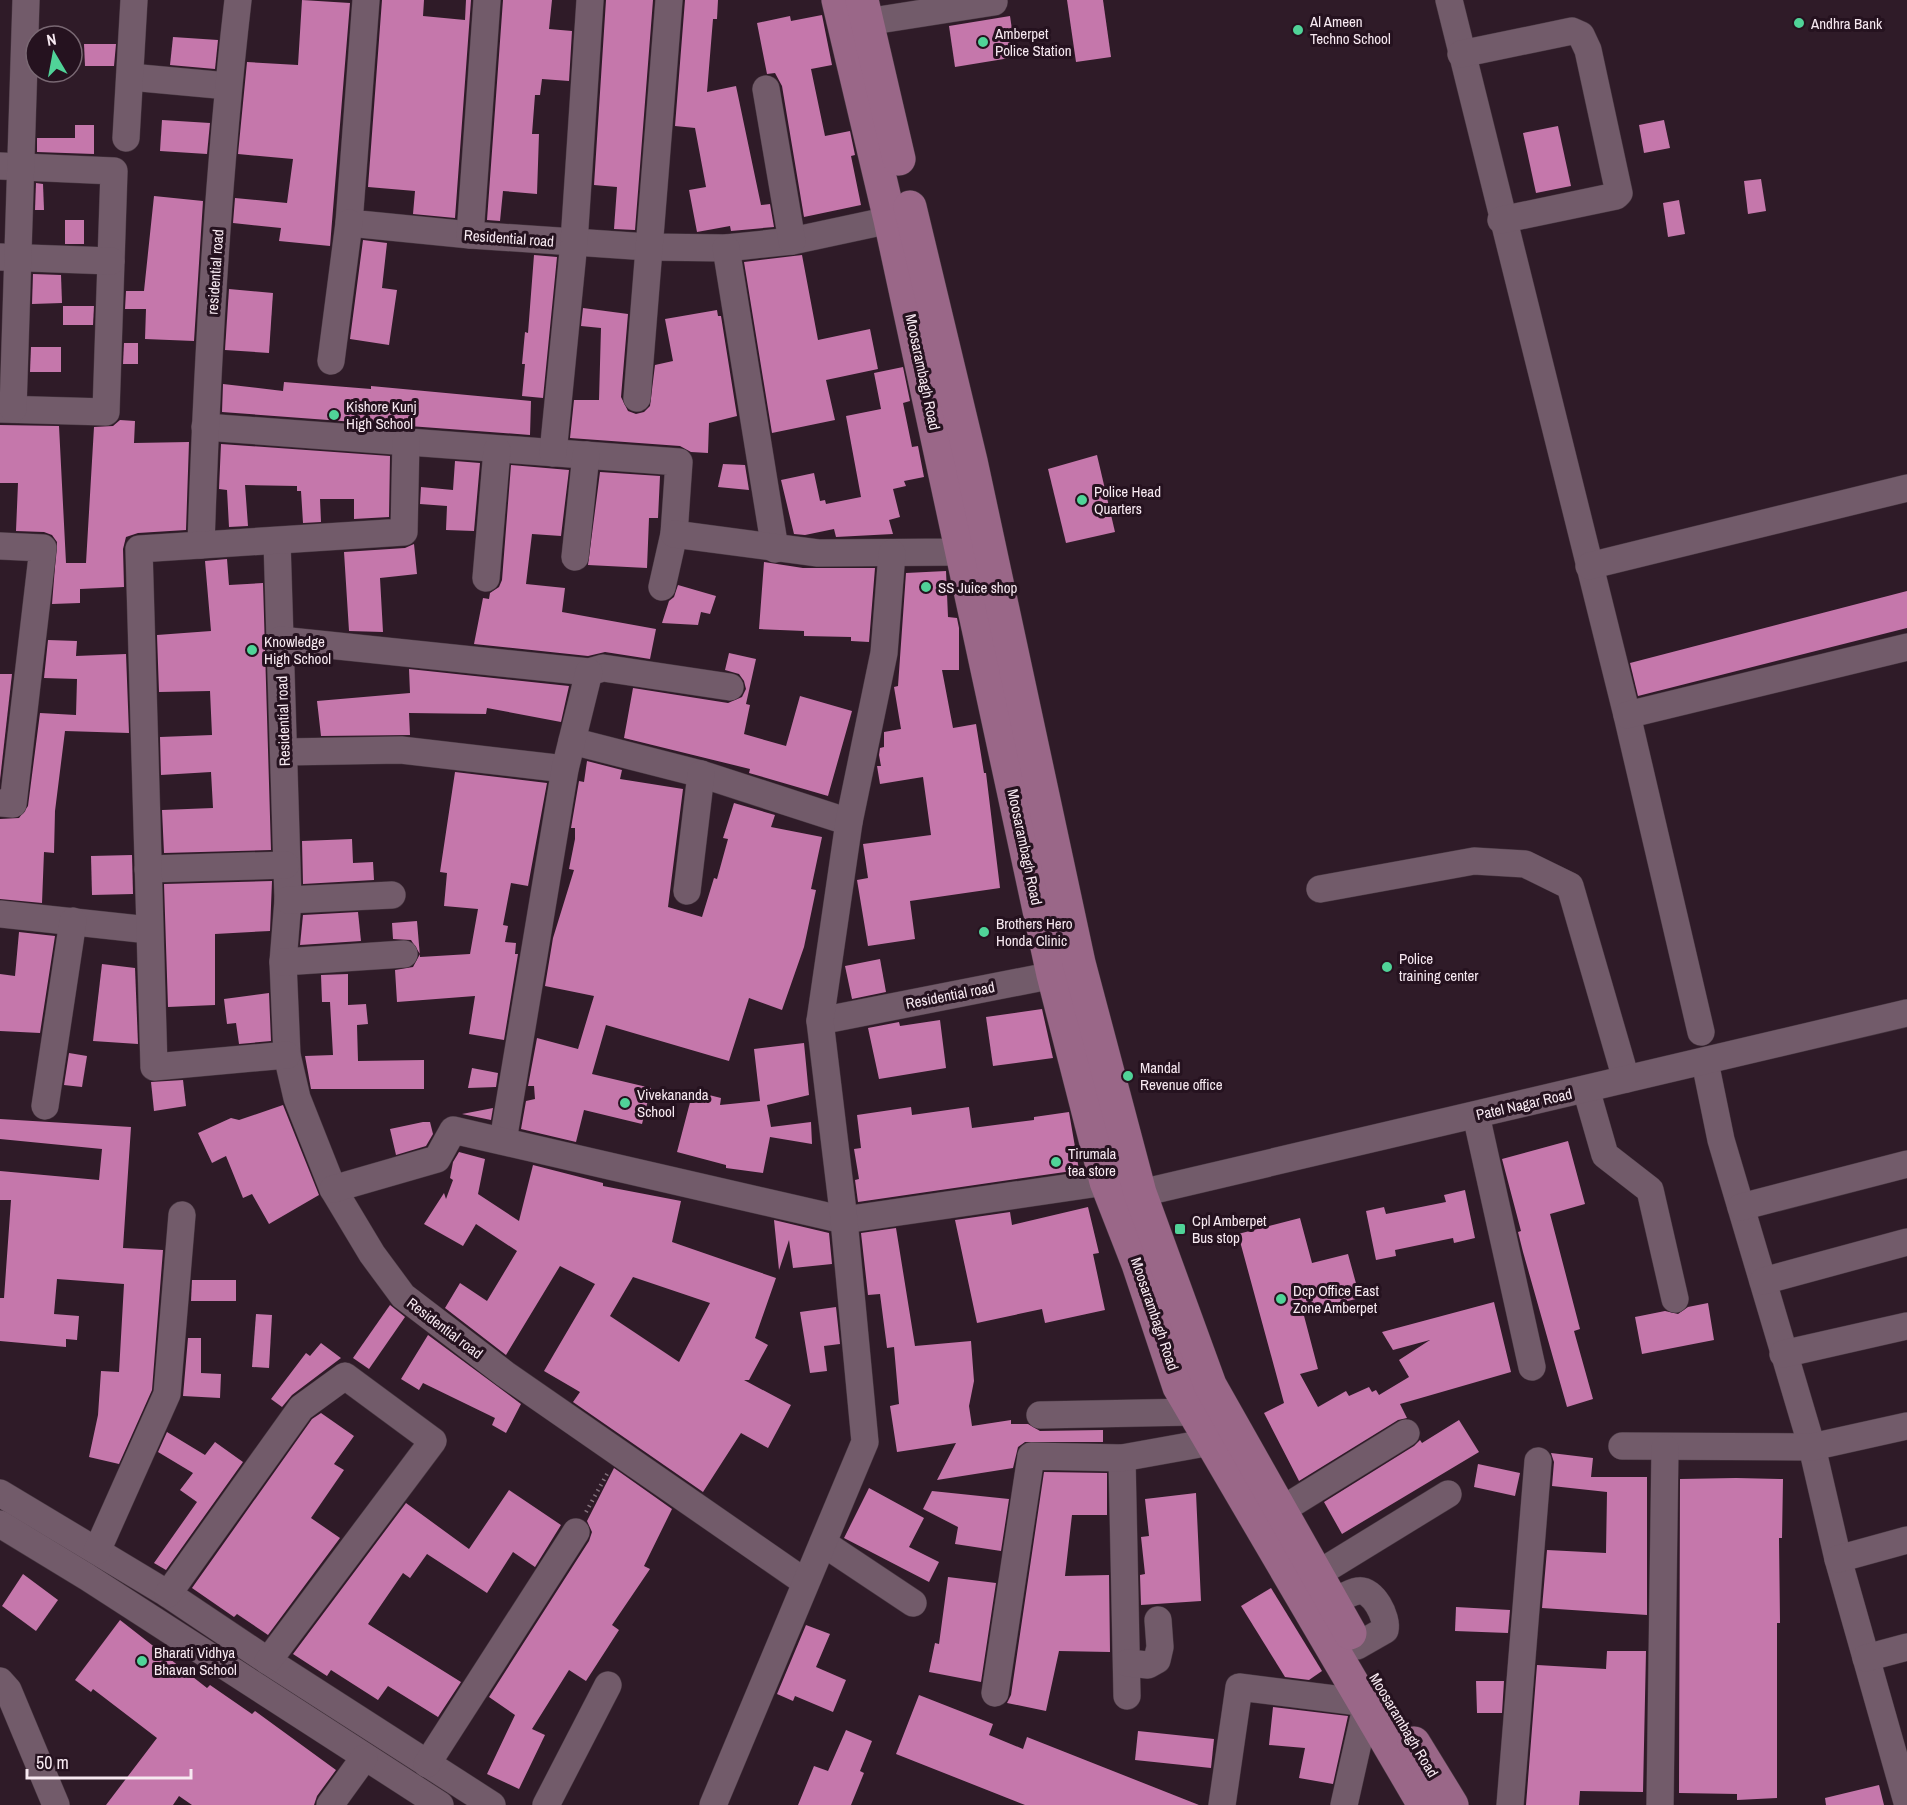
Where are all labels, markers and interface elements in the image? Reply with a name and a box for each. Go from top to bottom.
place label: Al Ameen Techno School [1309,11,1391,49]
place label: Andhra Bank [1810,13,1883,34]
marker: Andhra Bank [1792,16,1806,30]
place label: Amberpet Police Station [994,23,1072,61]
marker: Al Ameen Techno School [1291,23,1305,37]
north arrow [24,24,84,84]
text: N [45,28,58,51]
marker: Amberpet Police Station [976,35,990,49]
street label: Residential road [463,224,555,252]
street label: residential road [202,229,228,315]
street label: Moosarambagh Road [900,312,946,432]
place label: Kishore Kunj High School [346,396,416,434]
marker: Kishore Kunj High School [327,408,341,422]
place label: Police Head Quarters [1094,481,1161,519]
marker: Police Head Quarters [1075,493,1089,507]
place label: SS Juice shop [938,577,1017,598]
marker: SS Juice shop [919,580,933,594]
place label: Knowledge High School [264,631,331,669]
marker: Knowledge High School [245,643,259,657]
street label: Residential road [271,676,295,766]
street label: Moosarambagh Road [1002,787,1048,907]
place label: Brothers Hero Honda Clinic [996,913,1073,951]
marker: Brothers Hero Honda Clinic [977,925,991,939]
place label: Police training center [1399,948,1478,986]
marker: Police training center [1380,960,1394,974]
street label: Residential road [904,976,996,1014]
place label: Mandal Revenue office [1140,1057,1223,1095]
marker: Mandal Revenue office [1121,1069,1135,1083]
street label: Patel Nagar Road [1474,1083,1574,1125]
place label: Vivekananda School [637,1084,709,1122]
marker: Vivekananda School [618,1096,632,1110]
place label: Tirumala tea store [1068,1143,1116,1181]
marker: Tirumala tea store [1049,1155,1063,1169]
place label: Cpl Amberpet Bus stop [1192,1210,1267,1248]
marker: Cpl Amberpet Bus stop [1173,1222,1187,1236]
street label: Moosarambagh Road [1126,1255,1184,1373]
place label: Dcp Office East Zone Amberpet [1293,1280,1380,1318]
street label: Residential road [403,1292,487,1364]
marker: Dcp Office East Zone Amberpet [1274,1292,1288,1306]
place label: Bharati Vidhya Bhavan School [154,1642,237,1680]
marker: Bharati Vidhya Bhavan School [135,1654,149,1668]
street label: Moosarambagh Road [1365,1669,1443,1781]
scale bar [27,1742,190,1780]
text: 50 m [36,1750,69,1775]

